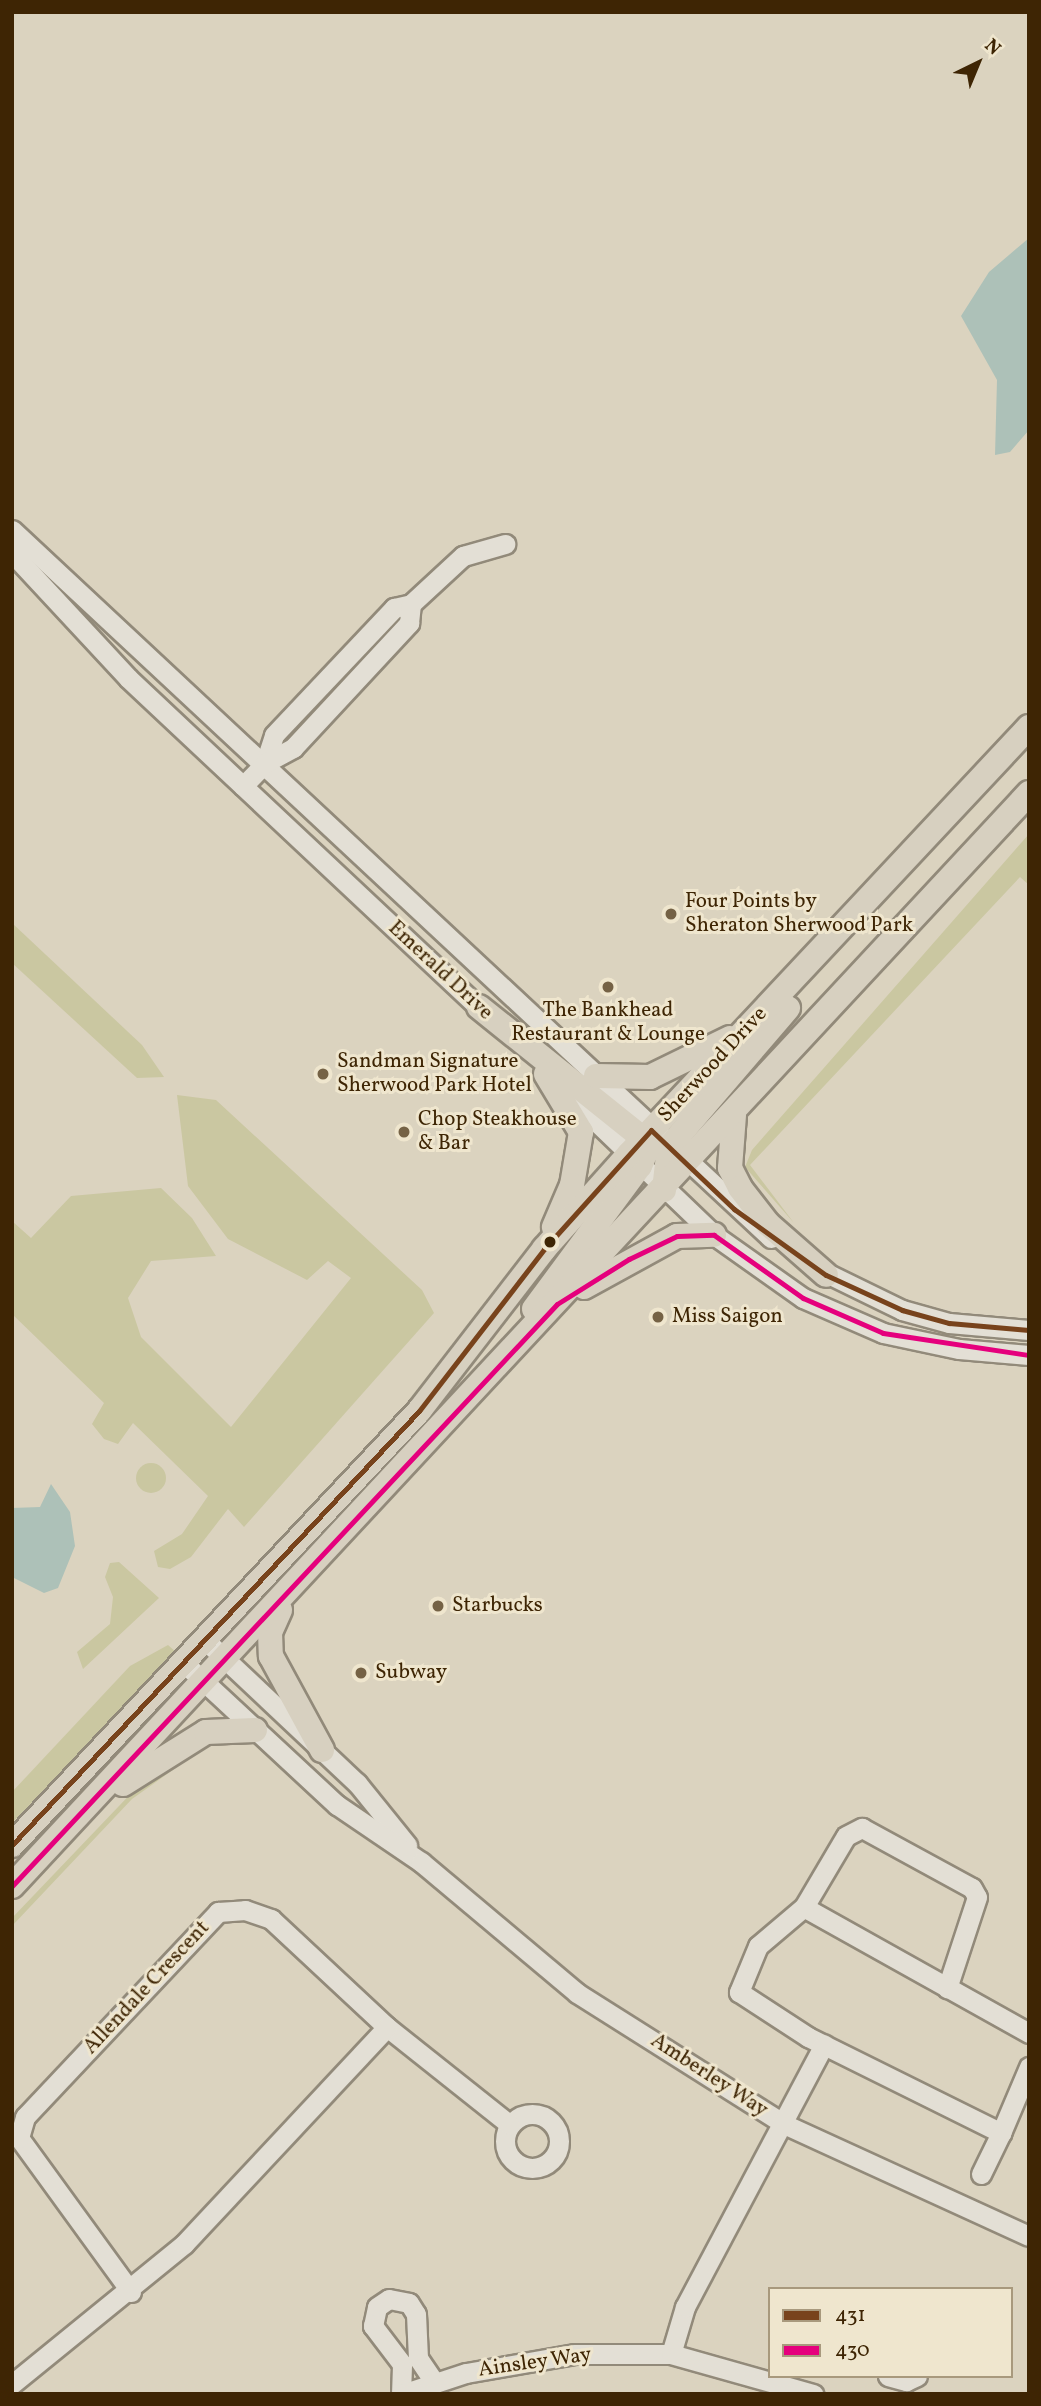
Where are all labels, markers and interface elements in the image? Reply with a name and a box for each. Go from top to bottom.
north arrow [943,28,1013,98]
text: N [978,33,1006,62]
place label: Four Points by Sheraton Sherwood Park [685,889,913,939]
marker: Four Points by Sheraton Sherwood Park [663,906,679,922]
street label: Emerald Drive [382,916,498,1026]
marker: The Bankhead Restaurant & Lounge [600,979,616,995]
place label: The Bankhead Restaurant & Lounge [511,998,705,1048]
street label: Sherwood Drive [653,1002,773,1128]
place label: Sandman Signature Sherwood Park Hotel [337,1049,532,1099]
marker: Sandman Signature Sherwood Park Hotel [315,1066,331,1082]
place label: Chop Steakhouse & Bar [418,1107,577,1157]
marker: Chop Steakhouse & Bar [396,1124,412,1140]
unlabelled marker [543,1235,557,1249]
place label: Miss Saigon [672,1304,783,1330]
marker: Miss Saigon [650,1309,666,1325]
place label: Starbucks [452,1593,543,1619]
marker: Starbucks [430,1598,446,1614]
place label: Subway [375,1660,447,1686]
marker: Subway [353,1665,369,1681]
street label: Allendale Crescent [79,1916,215,2060]
street label: Amberley Way [645,2028,773,2124]
legend [768,2287,1013,2378]
text: 431 [835,2301,866,2330]
text: 430 [835,2336,870,2365]
street label: Ainsley Way [476,2343,594,2383]

